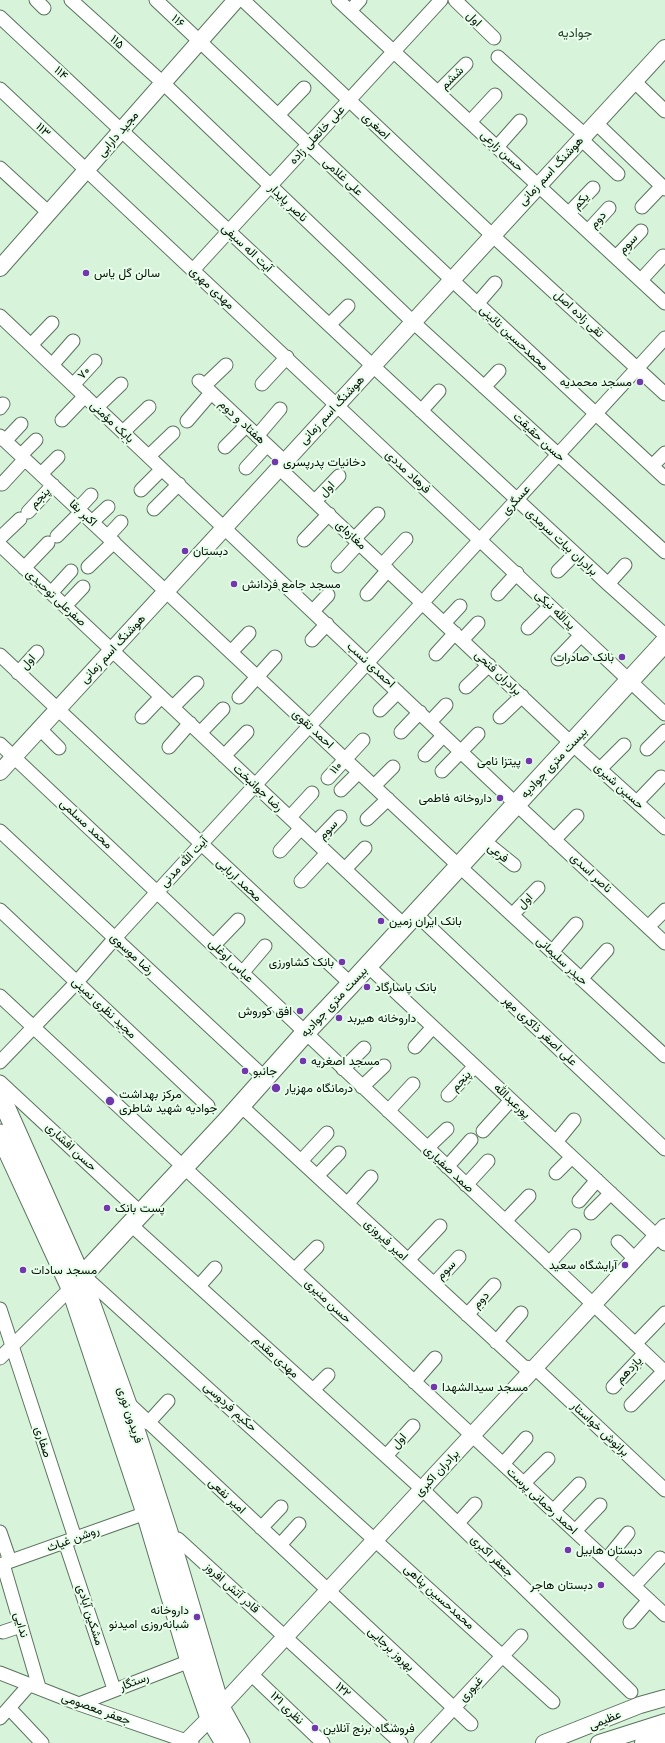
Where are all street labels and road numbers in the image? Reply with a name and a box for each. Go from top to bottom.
street label: اول [463,8,485,30]
street label: ۱۱۶ [168,11,188,31]
street label: ۱۱۵ [107,32,127,52]
street label: ۱۱۴ [51,63,71,83]
street label: ششم [437,63,467,93]
street label: علی خانعلی زاده [286,103,348,167]
street label: مجید دارابی [94,108,142,160]
street label: اصغری [359,110,393,142]
street label: ۱۱۳ [33,120,53,140]
street label: حسن زارعی [478,127,526,175]
street label: هوشنگ اسم زمانی [515,134,587,208]
street label: علی غلامی [320,155,366,199]
street label: ناصر پایدار [266,181,310,225]
street label: یکم [570,190,592,212]
street label: دوم [587,208,609,232]
street label: آیت اله سیفی [219,221,275,275]
street label: سوم [615,231,641,257]
street label: مهدی مهری [187,264,237,312]
street label: تقی زاده اصل [551,287,607,341]
street label: محمدحسین نائینی [476,302,552,374]
street label: ۷۰ [75,364,93,382]
street label: هوشنگ اسم زمانی [296,373,368,447]
street label: هفتاد و دوم [216,397,268,447]
street label: بابک مؤمنی [87,398,137,446]
street label: حسن حقیقت [510,409,568,465]
street label: فرهاد مددی [382,447,434,497]
street label: اول [316,478,338,500]
street label: عسگری [499,482,533,518]
street label: پنجم [27,484,53,512]
street label: اکبر بقا [66,497,100,529]
street label: برادران بیات سرمدی [523,505,601,579]
street label: مغازه‌ای [333,517,369,553]
street label: صفرعلی توحیدی [23,566,89,630]
street label: یدالله نیکی [532,587,578,633]
street label: هوشنگ اسم زمانی [77,612,149,686]
street label: احمدی نسب [344,639,398,691]
street label: برادران فتحی [471,648,525,698]
street label: اول [17,651,39,673]
street label: احمد تقوی [289,706,337,752]
street label: بیست متری جوادیه [518,725,590,801]
street label: ۱۱۰ [327,759,345,777]
street label: حسین شیری [591,760,647,812]
street label: رضا جوانبخت [230,761,286,815]
street label: محمد مسلمی [57,796,115,852]
street label: سوم [315,817,341,843]
street label: آیت‌ الله مدنی [157,834,211,890]
street label: فرعی [484,840,512,866]
street label: ناصر اسدی [567,850,615,896]
street label: محمد اربابی [213,855,265,905]
street label: اول [514,890,536,912]
street label: رضا موسوی [107,930,157,978]
street label: حیدر سلیمانی [533,934,591,988]
street label: عباس اوغلی [205,936,257,986]
street label: بیست متری جوادیه [298,964,370,1040]
street label: مجید نظری نمینی [69,974,139,1042]
street label: علی اصغر ذاکری مهر [500,993,580,1069]
street label: پنجم [448,1067,474,1095]
street label: پورعبدالله [491,1080,533,1122]
street label: حسن افشاری [43,1120,99,1174]
street label: صمد صفیاری [421,1142,477,1196]
street label: امیر فیروزی [361,1216,411,1264]
street label: سوم [433,1257,459,1283]
street label: حسن منیری [302,1276,354,1326]
street label: دوم [470,1288,492,1312]
street label: مهدی مقدم [250,1333,302,1381]
street label: یازدهم [613,1354,645,1386]
street label: حکیم فردوسی [200,1379,260,1435]
street label: فریدون نوری [114,1385,146,1445]
street label: برانوش خواستار [568,1399,632,1459]
street label: صفاری [31,1425,55,1459]
street label: اول [388,1430,410,1452]
street label: برادران اکبری [412,1447,462,1499]
street label: احمد رحمانی پرست [504,1464,580,1538]
street label: امیر نفعی [205,1475,249,1517]
street label: روشن غیاث [45,1523,101,1555]
street label: جعفر اکبری [467,1532,517,1580]
street label: قادر آتش افروز [202,1560,262,1616]
street label: محمدحسین پناهی [401,1562,477,1632]
street label: مشکین آبادی [73,1583,107,1647]
street label: ندایی [11,1611,31,1639]
street label: بهروز برجایی [365,1624,417,1674]
street label: رستگار [117,1670,151,1694]
street label: غیوری [456,1673,486,1705]
street label: ۱۲۲ [332,1679,354,1701]
street label: نظری ۱۲۱ [267,1689,307,1727]
street label: جعفر معصومی [60,1690,132,1728]
street label: عظیمی [587,1707,623,1733]

